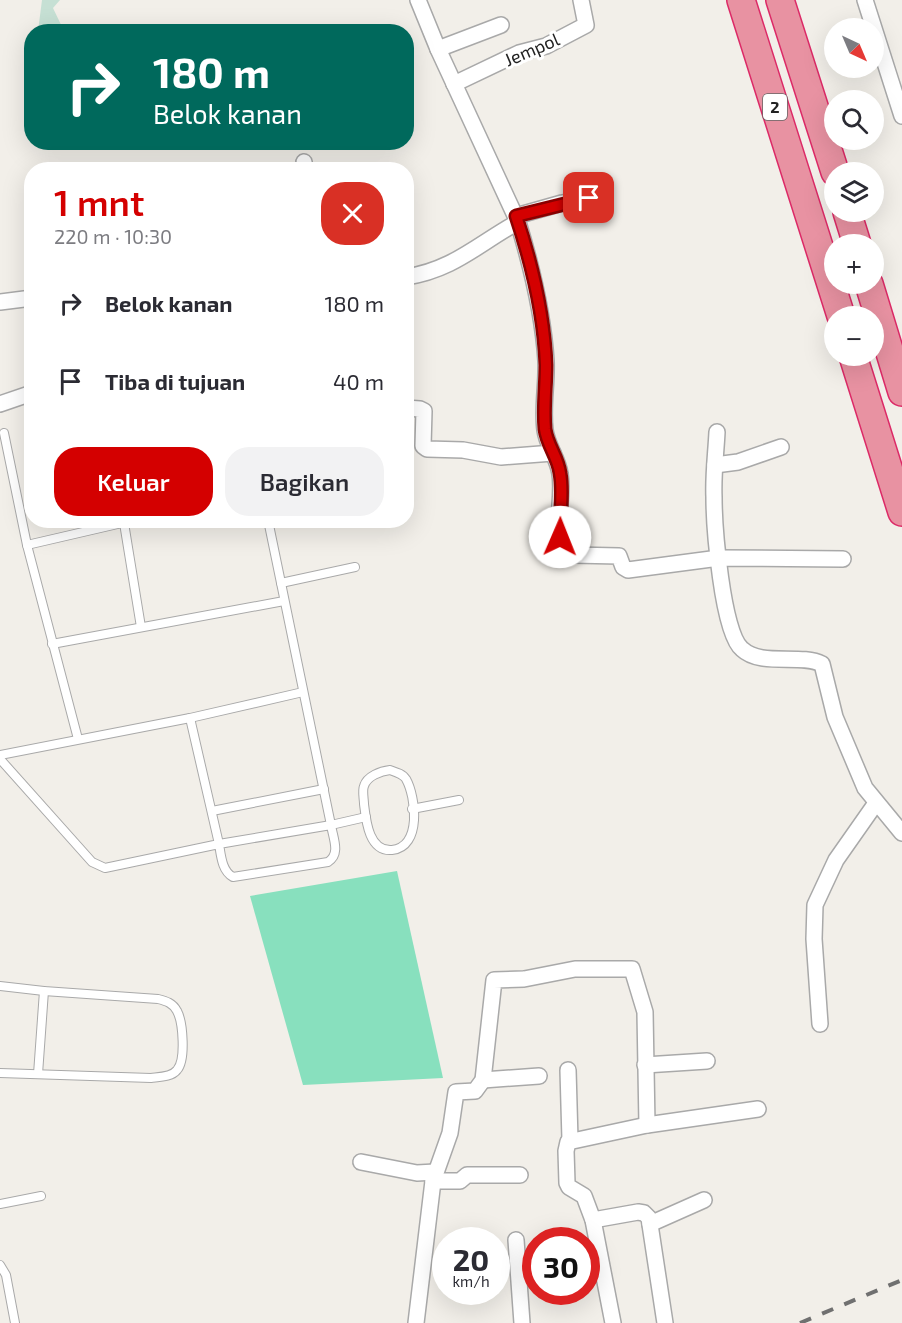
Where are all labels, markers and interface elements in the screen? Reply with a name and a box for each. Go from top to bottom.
north arrow [824,18,884,78]
map controls [824,18,884,366]
street label: Jempol [501,27,563,70]
text: 180 m [153,46,270,96]
icon: right [54,48,132,126]
button: search [824,90,884,150]
road number: 2 [763,94,787,120]
text: Belok kanan [153,97,302,129]
button: layers [824,162,884,222]
pin [563,172,614,223]
text: 1 mnt [54,180,144,223]
icon: arrive [572,181,605,214]
button: close [321,182,384,245]
text: 220 m · 10:30 [54,224,172,248]
button: + [824,234,884,294]
icon: right [54,287,87,320]
text: Belok kanan [105,290,232,316]
text: 180 m [324,290,384,316]
button: − [824,306,884,366]
icon: arrive [54,365,87,398]
text: Tiba di tujuan [105,368,245,394]
text: 40 m [333,368,384,394]
button: Keluar [54,447,213,516]
button: Bagikan [225,447,384,516]
position arrow [528,505,592,569]
speed limit sign: 30 [522,1227,600,1305]
text: 20 [453,1241,489,1277]
text: km/h [452,1272,490,1290]

